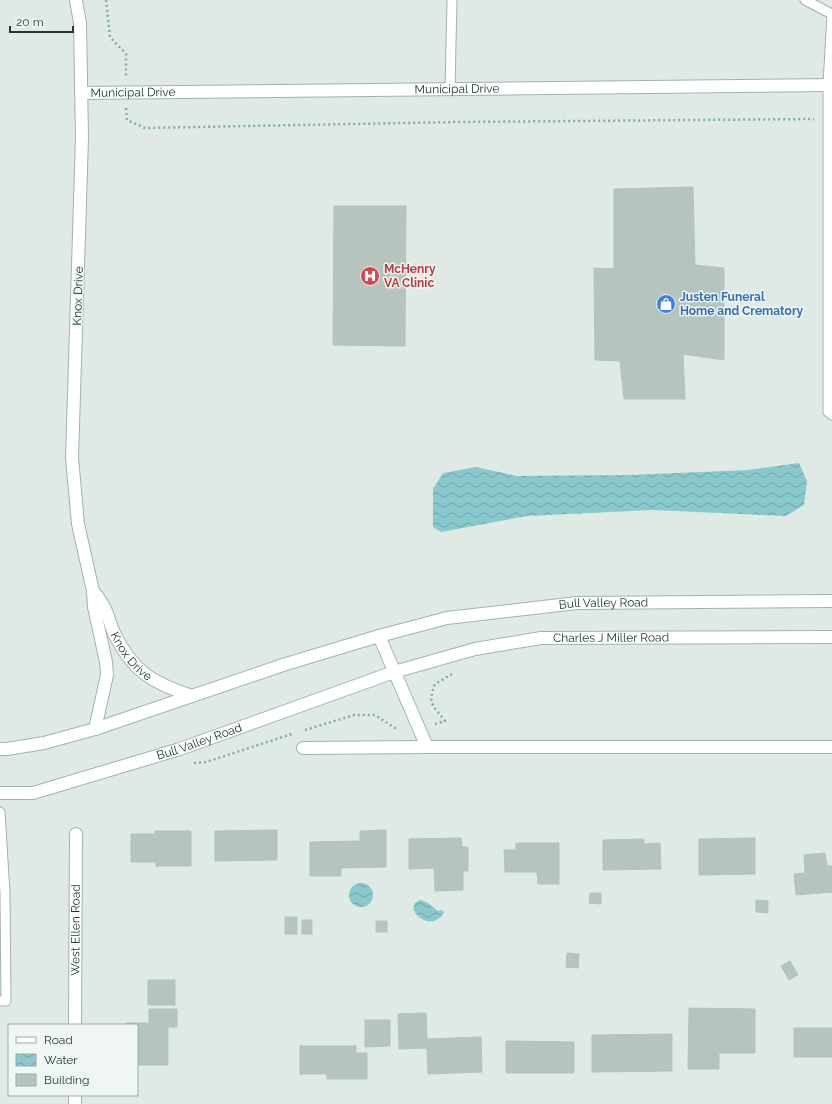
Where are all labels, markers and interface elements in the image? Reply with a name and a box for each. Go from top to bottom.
scale bar [10,8,73,34]
text: 20 m [16,15,44,29]
street label: Municipal Drive [414,82,500,96]
street label: Municipal Drive [90,85,176,100]
place label: McHenry VA Clinic [384,262,436,290]
hospital icon: McHenry VA Clinic [359,265,381,287]
street label: Knox Drive [70,266,86,326]
place label: Justen Funeral Home and Crematory [680,290,804,318]
shop icon: Justen Funeral Home and Crematory [655,293,677,315]
street label: Bull Valley Road [558,595,648,612]
street label: Knox Drive [108,629,155,684]
street label: Charles J Miller Road [553,631,669,645]
street label: Bull Valley Road [155,720,244,763]
street label: West Ellen Road [68,884,83,976]
legend [8,1024,138,1096]
text: Road [44,1033,73,1047]
text: Water [44,1053,78,1067]
text: Building [44,1073,90,1087]

